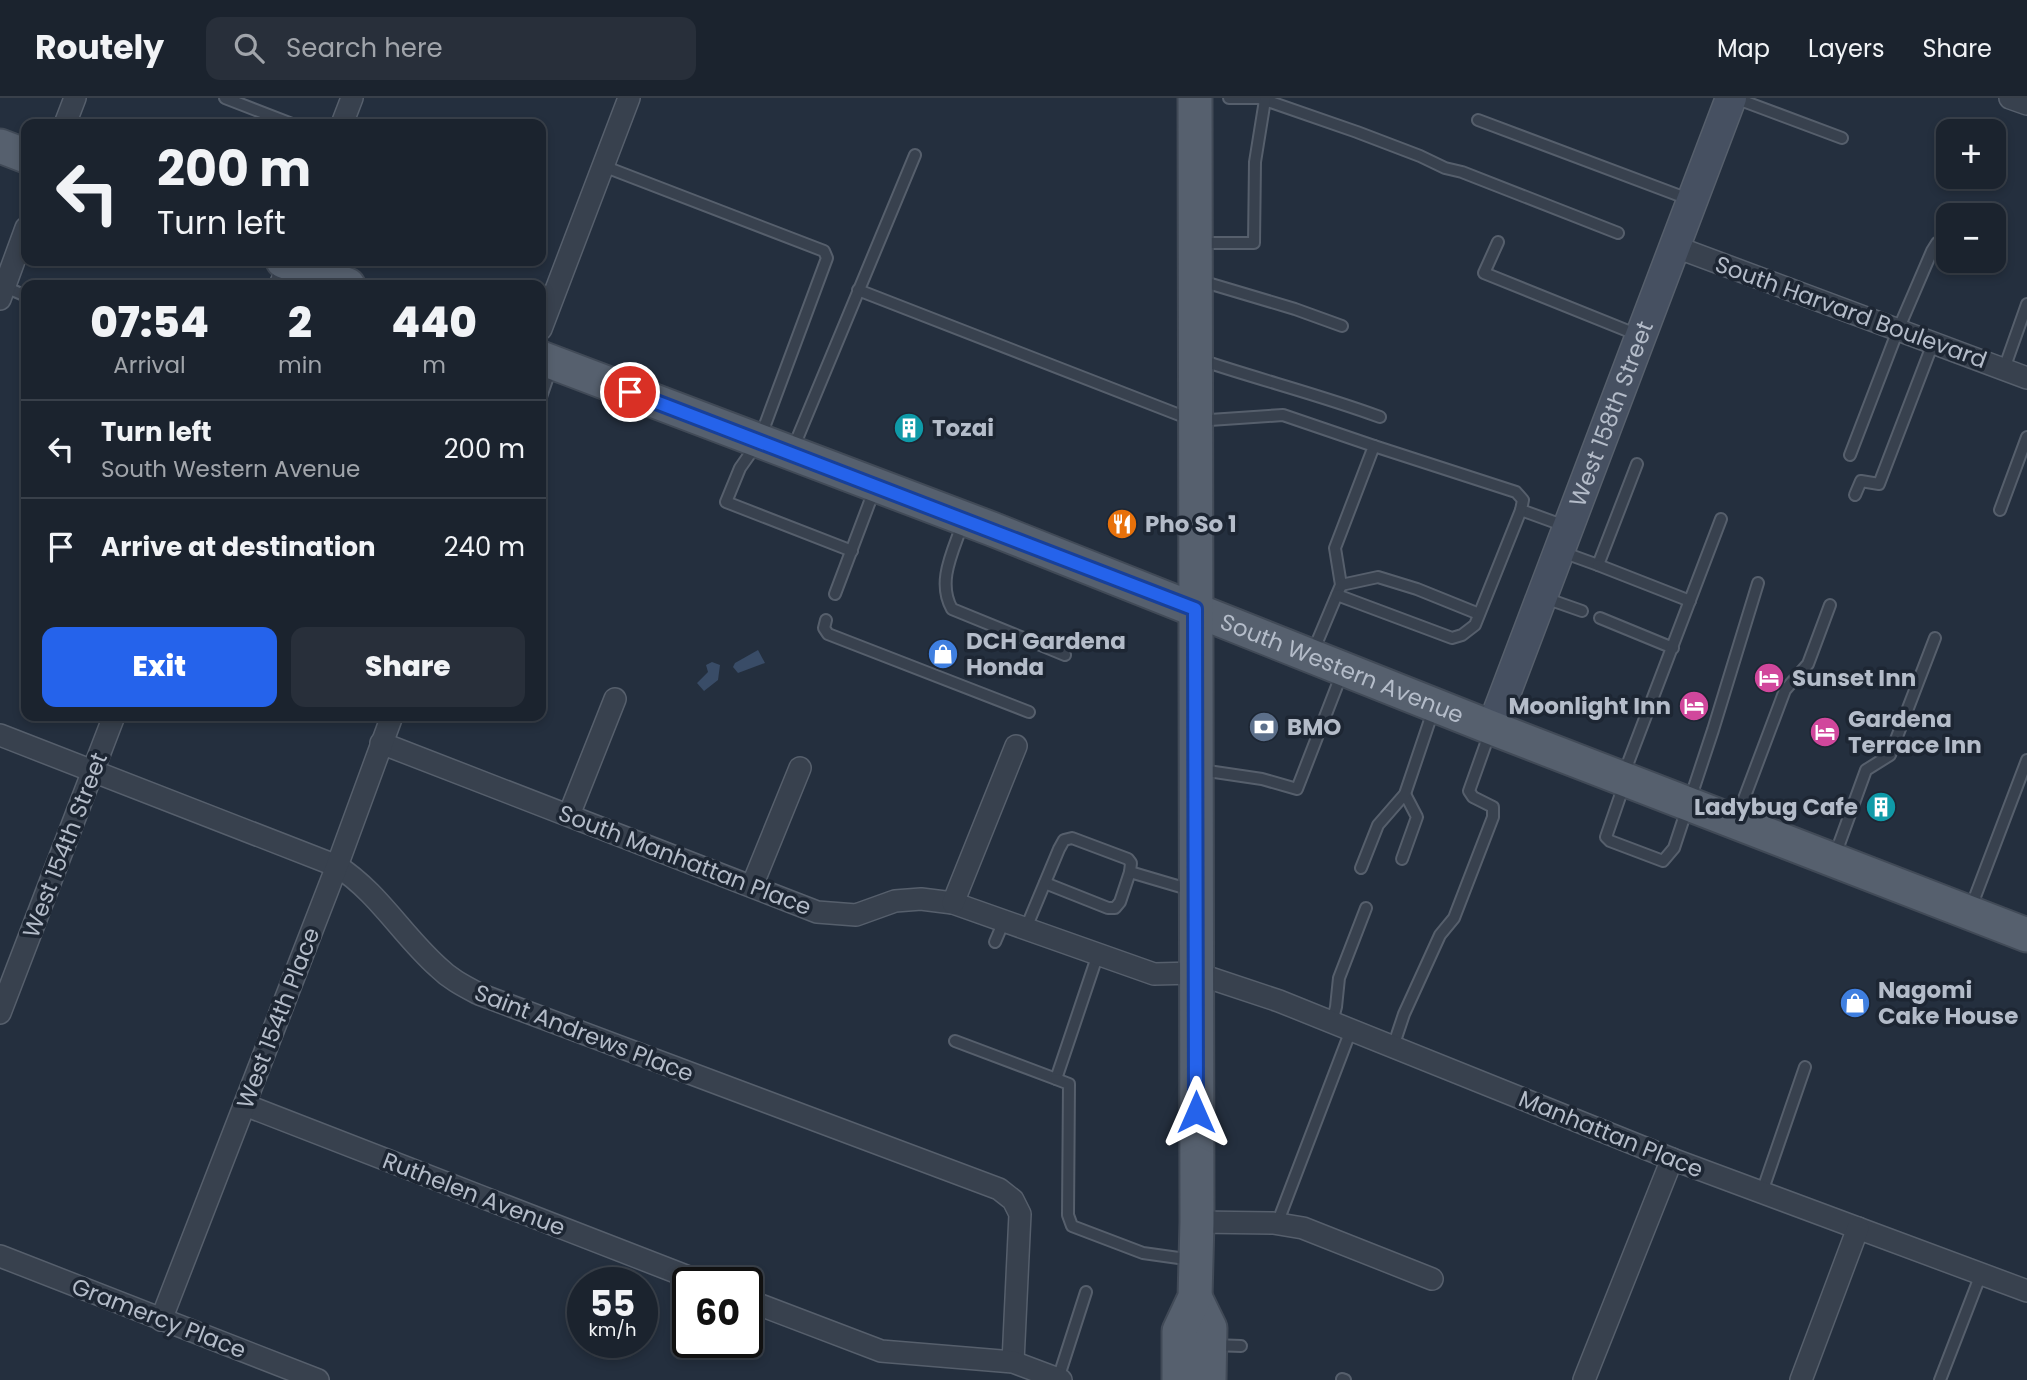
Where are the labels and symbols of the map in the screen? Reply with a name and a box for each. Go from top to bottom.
street label: South Harvard Boulevard [1711,248,1991,376]
street label: West 158th Street [1561,316,1661,511]
pin [600,362,660,422]
building icon: Tozai [892,411,926,445]
place label: Tozai [932,412,994,444]
restaurant icon: Pho So 1 [1105,507,1139,541]
place label: Pho So 1 [1145,508,1237,540]
street label: South Western Avenue [1215,605,1468,731]
place label: DCH Gardena Honda [966,625,1126,683]
shop icon: DCH Gardena Honda [926,637,960,671]
hotel icon: Sunset Inn [1752,661,1786,695]
place label: Sunset Inn [1792,662,1916,694]
hotel icon: Moonlight Inn [1677,689,1711,723]
place label: Moonlight Inn [1508,690,1671,722]
place label: Gardena Terrace Inn [1848,703,1982,761]
bank icon: BMO [1247,710,1281,744]
place label: BMO [1287,711,1341,743]
hotel icon: Gardena Terrace Inn [1808,715,1842,749]
street label: West 154th Street [15,748,115,942]
building icon: Ladybug Cafe [1864,790,1898,824]
place label: Ladybug Cafe [1694,791,1858,823]
street label: South Manhattan Place [554,797,816,923]
street label: West 154th Place [229,923,327,1113]
place label: Nagomi Cake House [1878,974,2018,1032]
street label: Saint Andrews Place [470,976,698,1090]
shop icon: Nagomi Cake House [1838,986,1872,1020]
position arrow [1159,1075,1233,1149]
street label: Manhattan Place [1514,1082,1708,1186]
street label: Ruthelen Avenue [378,1144,570,1244]
speed limit sign: 60 [672,1267,763,1358]
street label: Gramercy Place [67,1270,251,1366]

